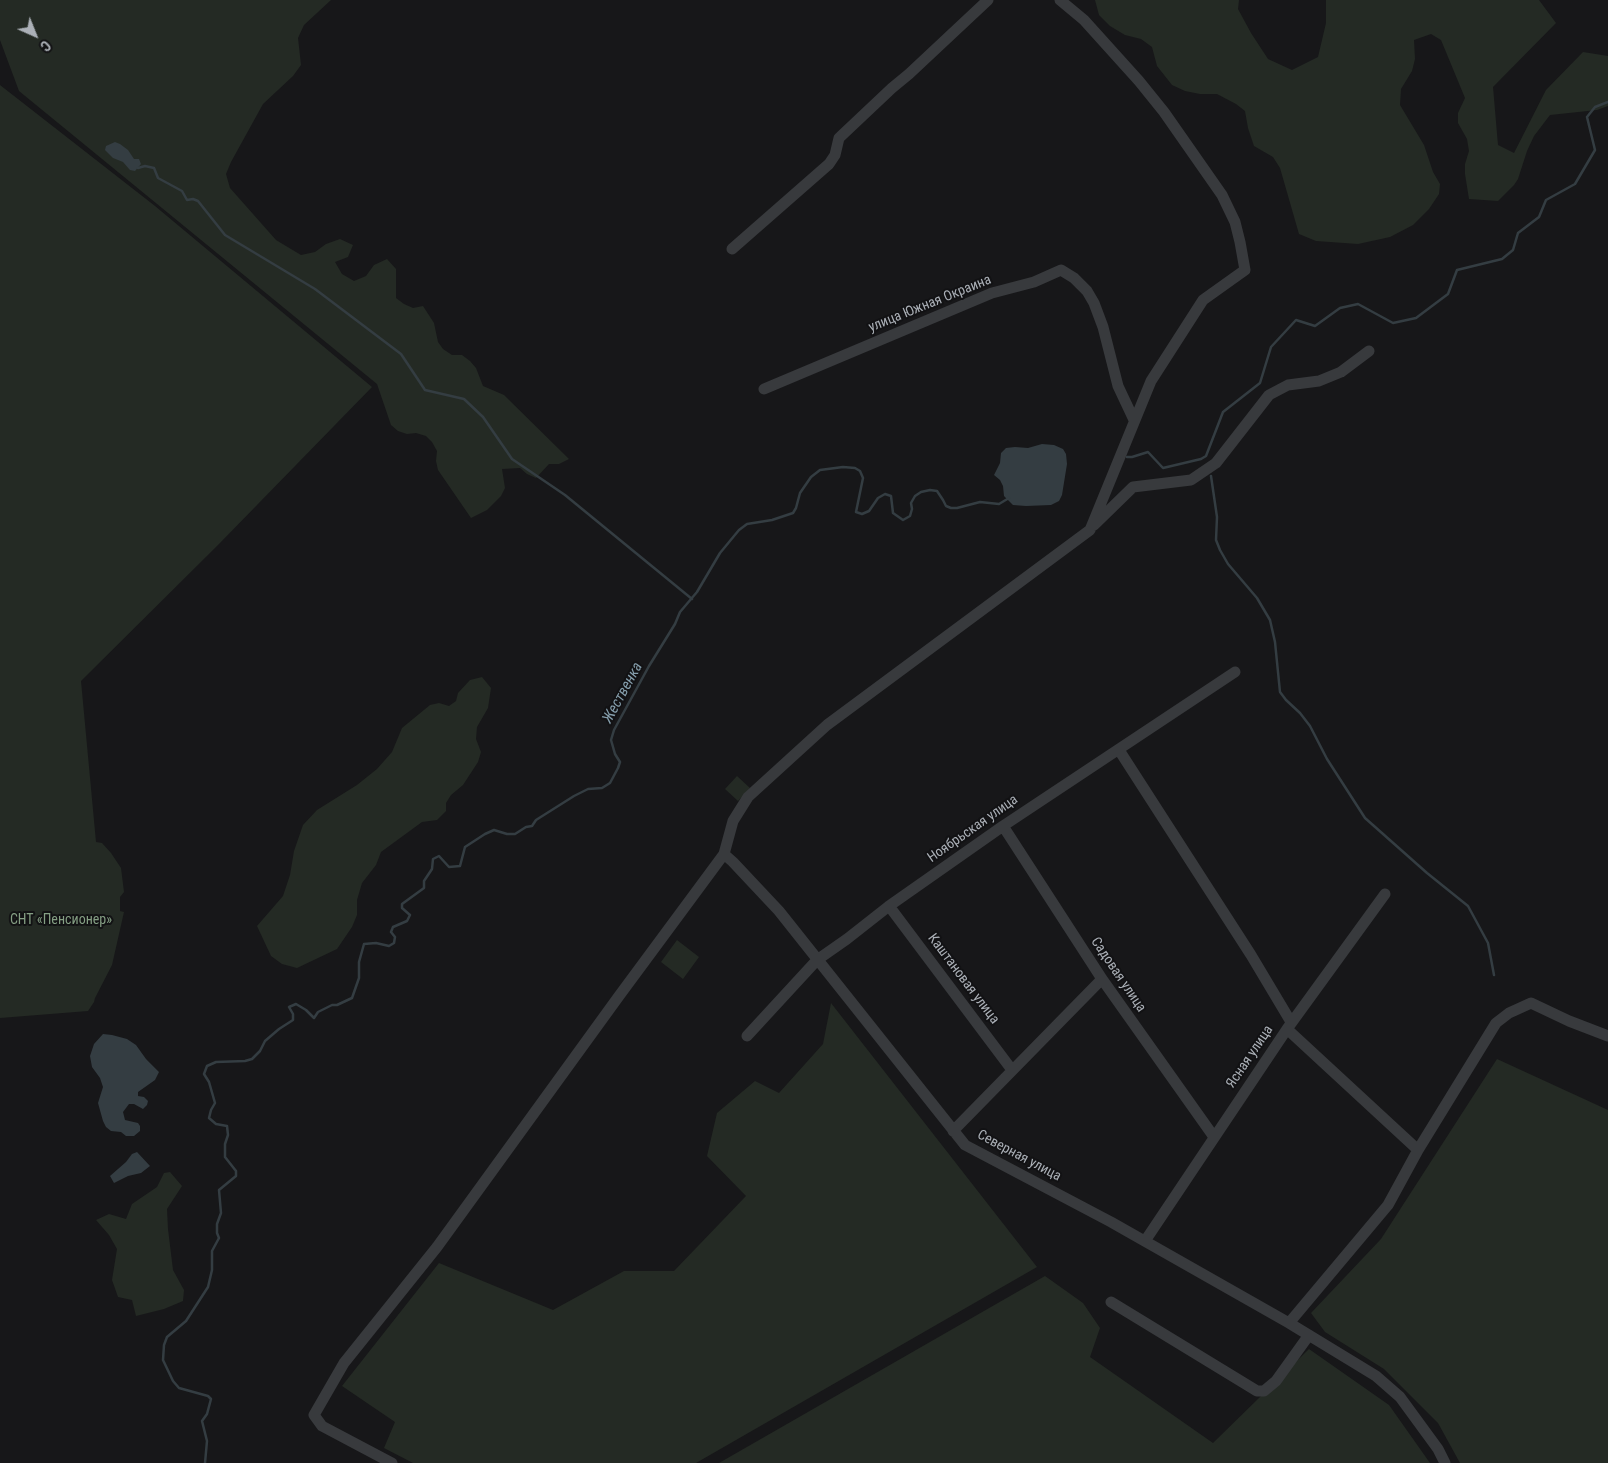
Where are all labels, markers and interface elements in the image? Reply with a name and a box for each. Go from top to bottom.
north arrow [10,10,60,60]
text: С [37,37,54,54]
street label: улица Южная Окраина [866,272,994,336]
water label: Жественка [599,660,647,726]
street label: Ноябрьская улица [925,792,1021,866]
park label: СНТ «Пенсионер» [10,912,112,928]
street label: Каштановая улица [924,931,1002,1027]
street label: Садовая улица [1087,934,1149,1016]
street label: Ясная улица [1223,1022,1277,1092]
street label: Северная улица [974,1127,1064,1185]

